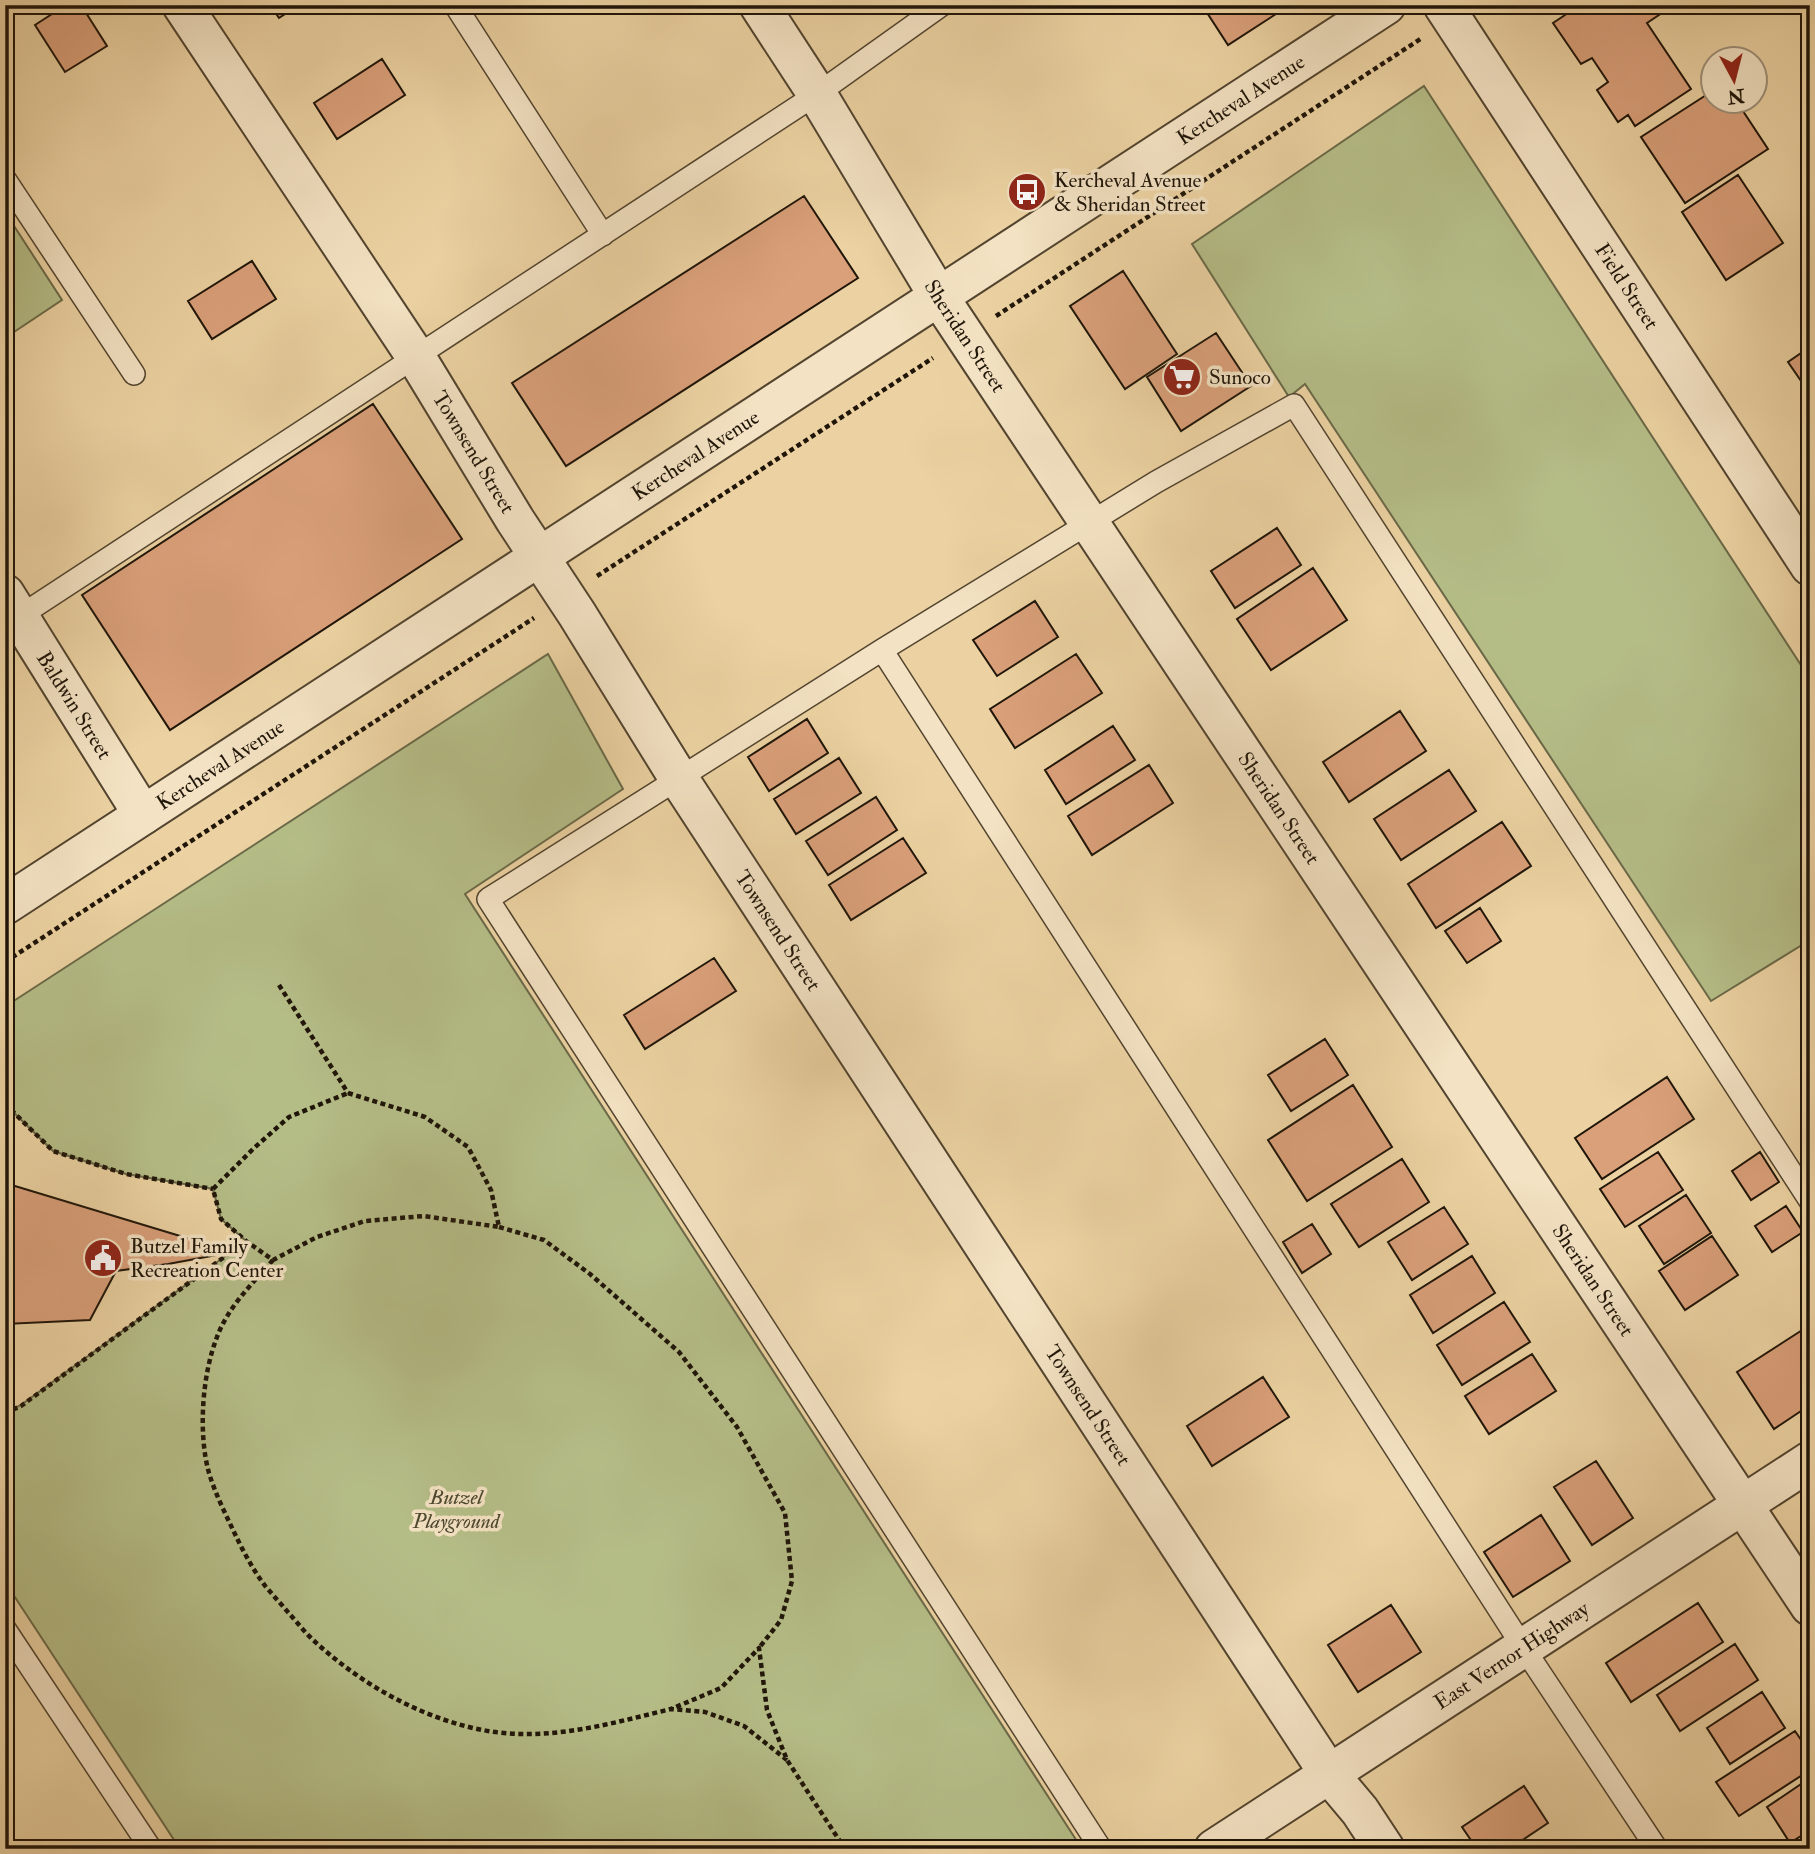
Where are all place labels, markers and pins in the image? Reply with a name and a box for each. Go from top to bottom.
place label: Kercheval Avenue & Sheridan Street [1054,167,1206,218]
bus stop icon: Kercheval Avenue & Sheridan Street [1006,171,1048,213]
supermarket icon: Sunoco [1161,356,1203,398]
place label: Sunoco [1209,364,1271,391]
place label: Butzel Family Recreation Center [130,1233,283,1284]
public building icon: Butzel Family Recreation Center [82,1237,124,1279]

